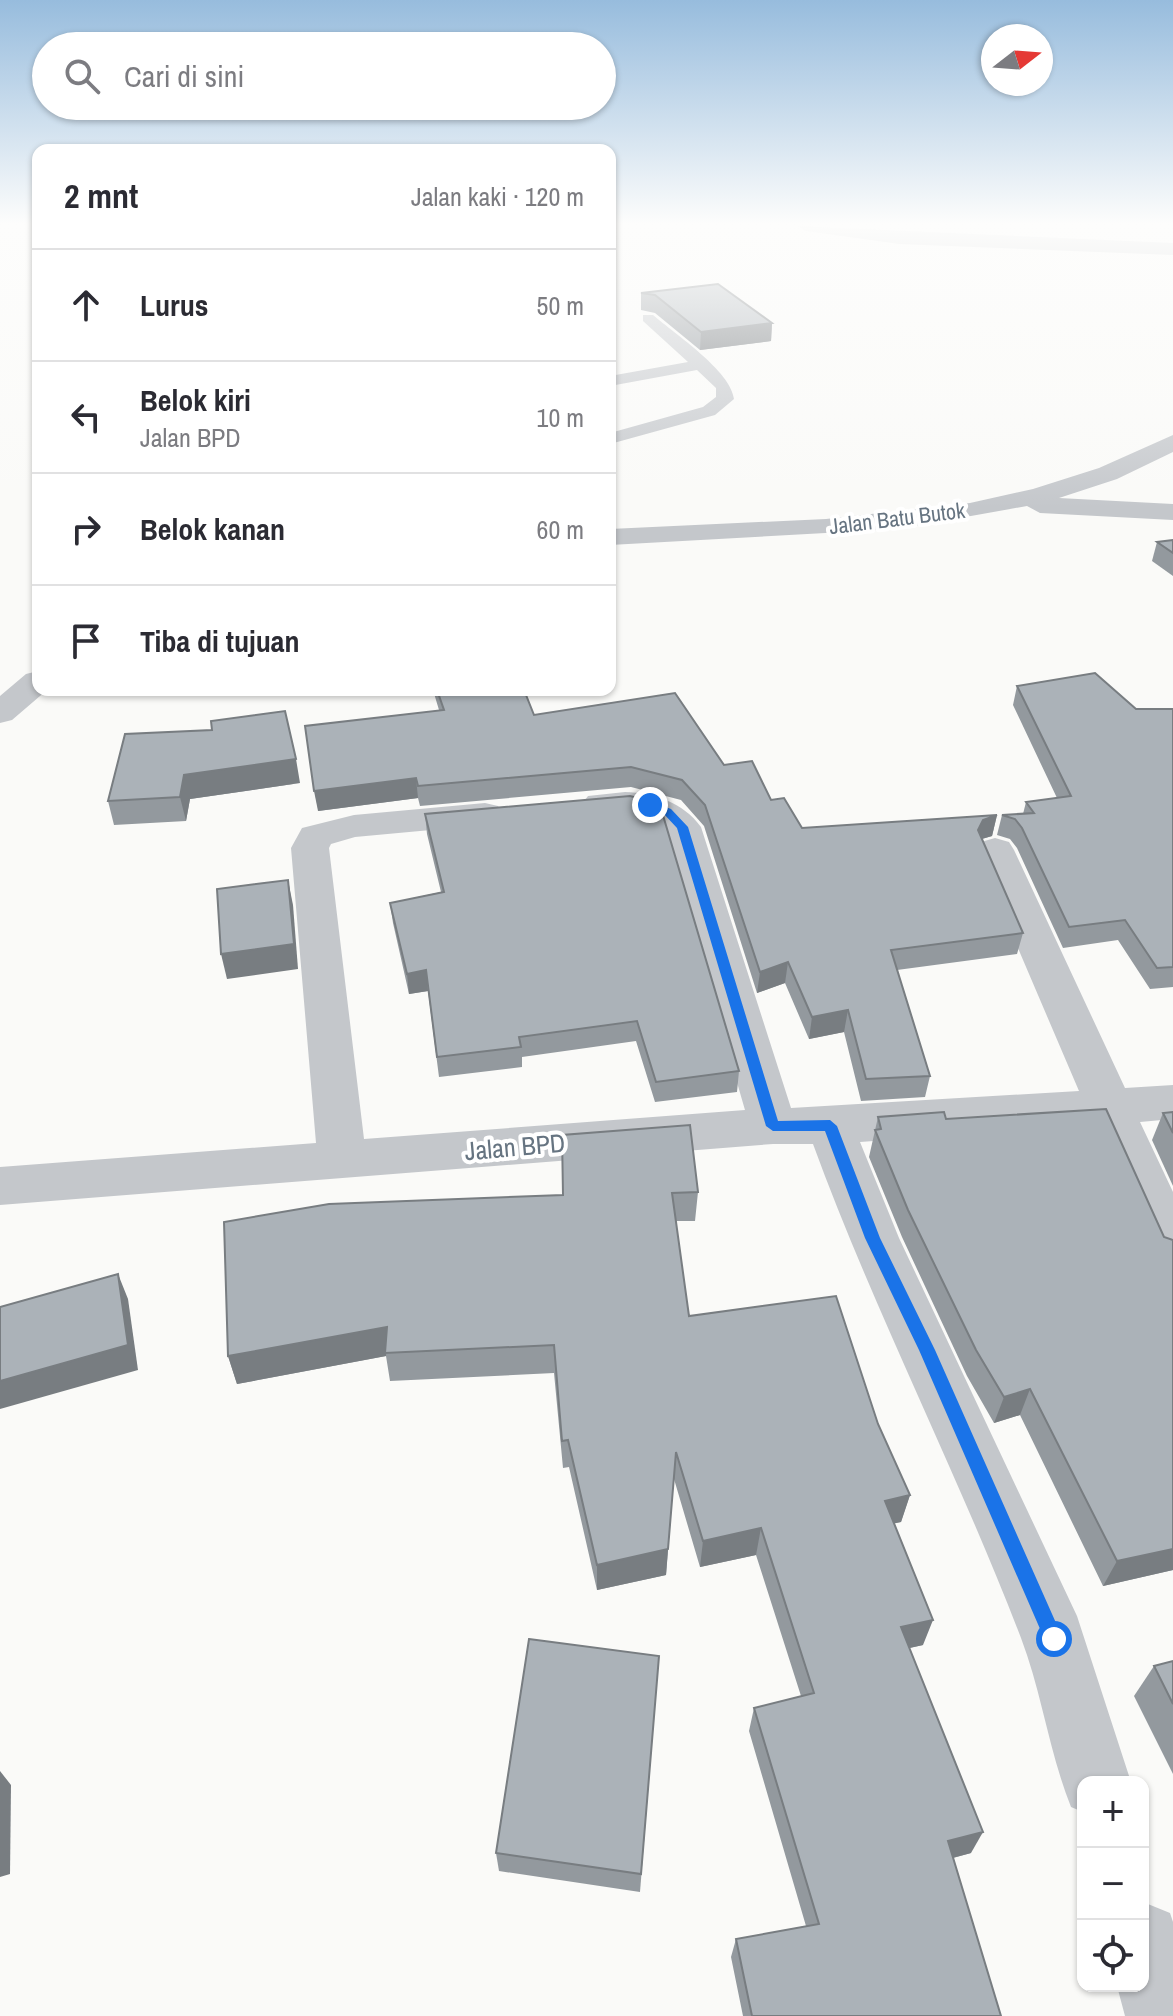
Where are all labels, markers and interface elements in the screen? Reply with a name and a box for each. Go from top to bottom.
north arrow [981,24,1053,96]
search box [32,32,616,120]
icon: search [60,54,104,98]
text: Cari di sini [124,56,244,96]
text: 2 mnt [64,173,138,219]
text: Jalan kaki · 120 m [411,179,584,214]
icon: ahead [64,283,108,327]
text: Lurus [140,285,208,325]
text: 50 m [537,288,584,323]
text: Belok kiri [140,380,251,420]
icon: left [64,395,108,439]
text: 10 m [537,400,584,435]
text: Jalan BPD [140,420,241,455]
street label: Jalan Batu Butok [827,495,967,541]
icon: right [64,507,108,551]
text: Belok kanan [140,509,285,549]
text: 60 m [537,512,584,547]
icon: arrive [64,619,108,663]
text: Tiba di tujuan [140,621,300,661]
route end [632,787,668,823]
street label: Jalan BPD [463,1125,567,1168]
route start [1036,1621,1072,1657]
map controls [1077,1776,1149,1992]
button: + [1077,1776,1149,1848]
button: − [1077,1848,1149,1920]
button: locate [1077,1920,1149,1992]

